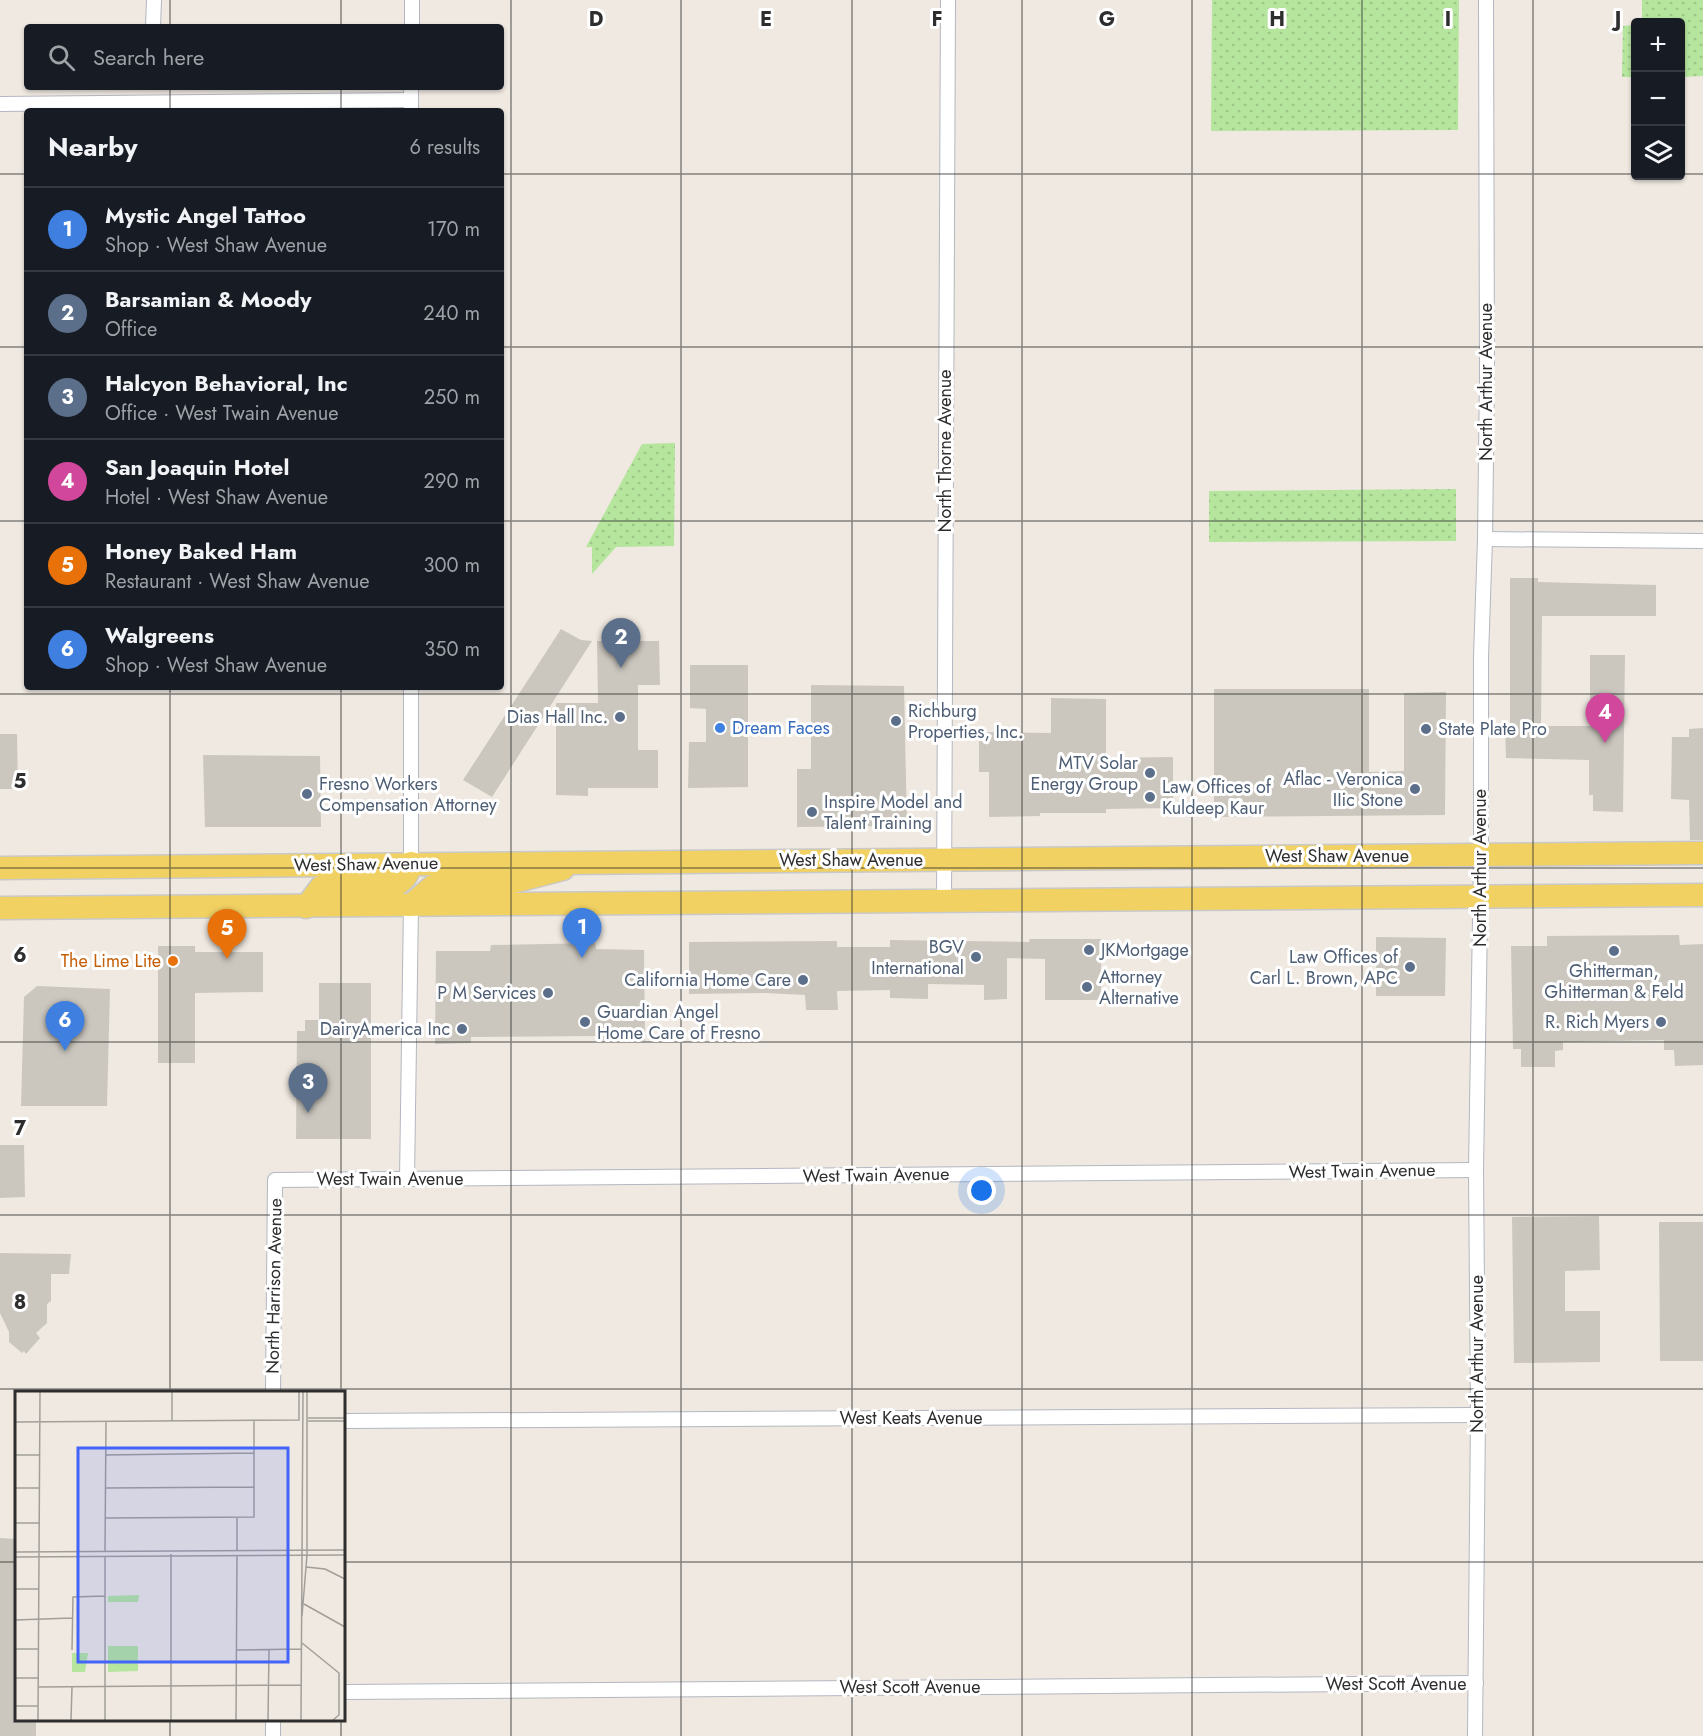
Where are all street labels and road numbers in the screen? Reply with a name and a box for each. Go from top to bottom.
street label: North Arthur Avenue [1473,303,1499,461]
street label: North Thorne Avenue [932,369,958,533]
street label: North Arthur Avenue [1467,789,1493,947]
street label: West Shaw Avenue [1265,843,1409,869]
street label: West Shaw Avenue [779,847,923,873]
street label: West Shaw Avenue [294,850,438,878]
street label: West Twain Avenue [1288,1157,1436,1185]
street label: West Twain Avenue [802,1161,950,1189]
street label: West Twain Avenue [317,1166,463,1192]
street label: North Harrison Avenue [259,1198,289,1374]
street label: North Arthur Avenue [1464,1275,1490,1433]
street label: West Keats Avenue [839,1405,983,1431]
street label: West Scott Avenue [1325,1671,1467,1697]
street label: West Scott Avenue [839,1674,981,1700]

